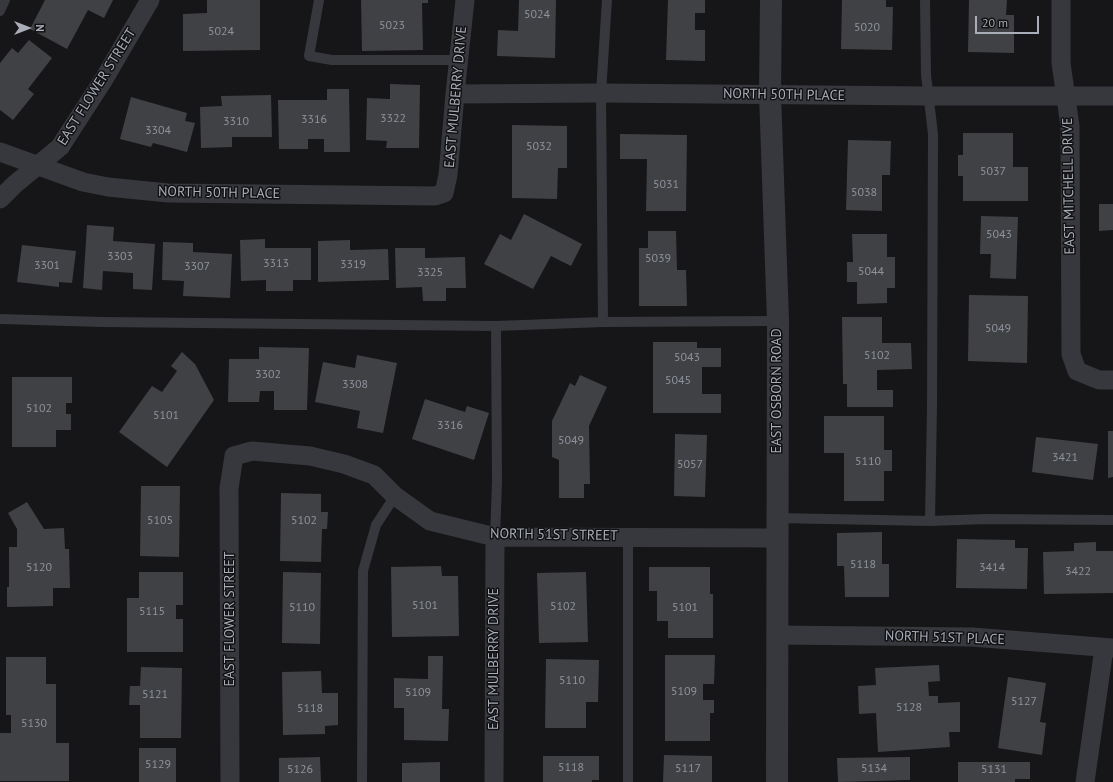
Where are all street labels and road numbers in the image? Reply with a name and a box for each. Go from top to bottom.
street label: EAST FLOWER STREET [54,25,140,149]
street label: EAST MULBERRY DRIVE [441,25,471,169]
street label: NORTH 50TH PLACE [723,86,845,104]
street label: EAST MITCHELL DRIVE [1059,117,1079,255]
street label: NORTH 50TH PLACE [158,184,280,202]
street label: EAST OSBORN ROAD [769,328,785,454]
street label: NORTH 51ST STREET [490,525,618,545]
street label: EAST FLOWER STREET [222,552,238,686]
street label: EAST MULBERRY DRIVE [486,588,502,730]
street label: NORTH 51ST PLACE [885,628,1005,648]

